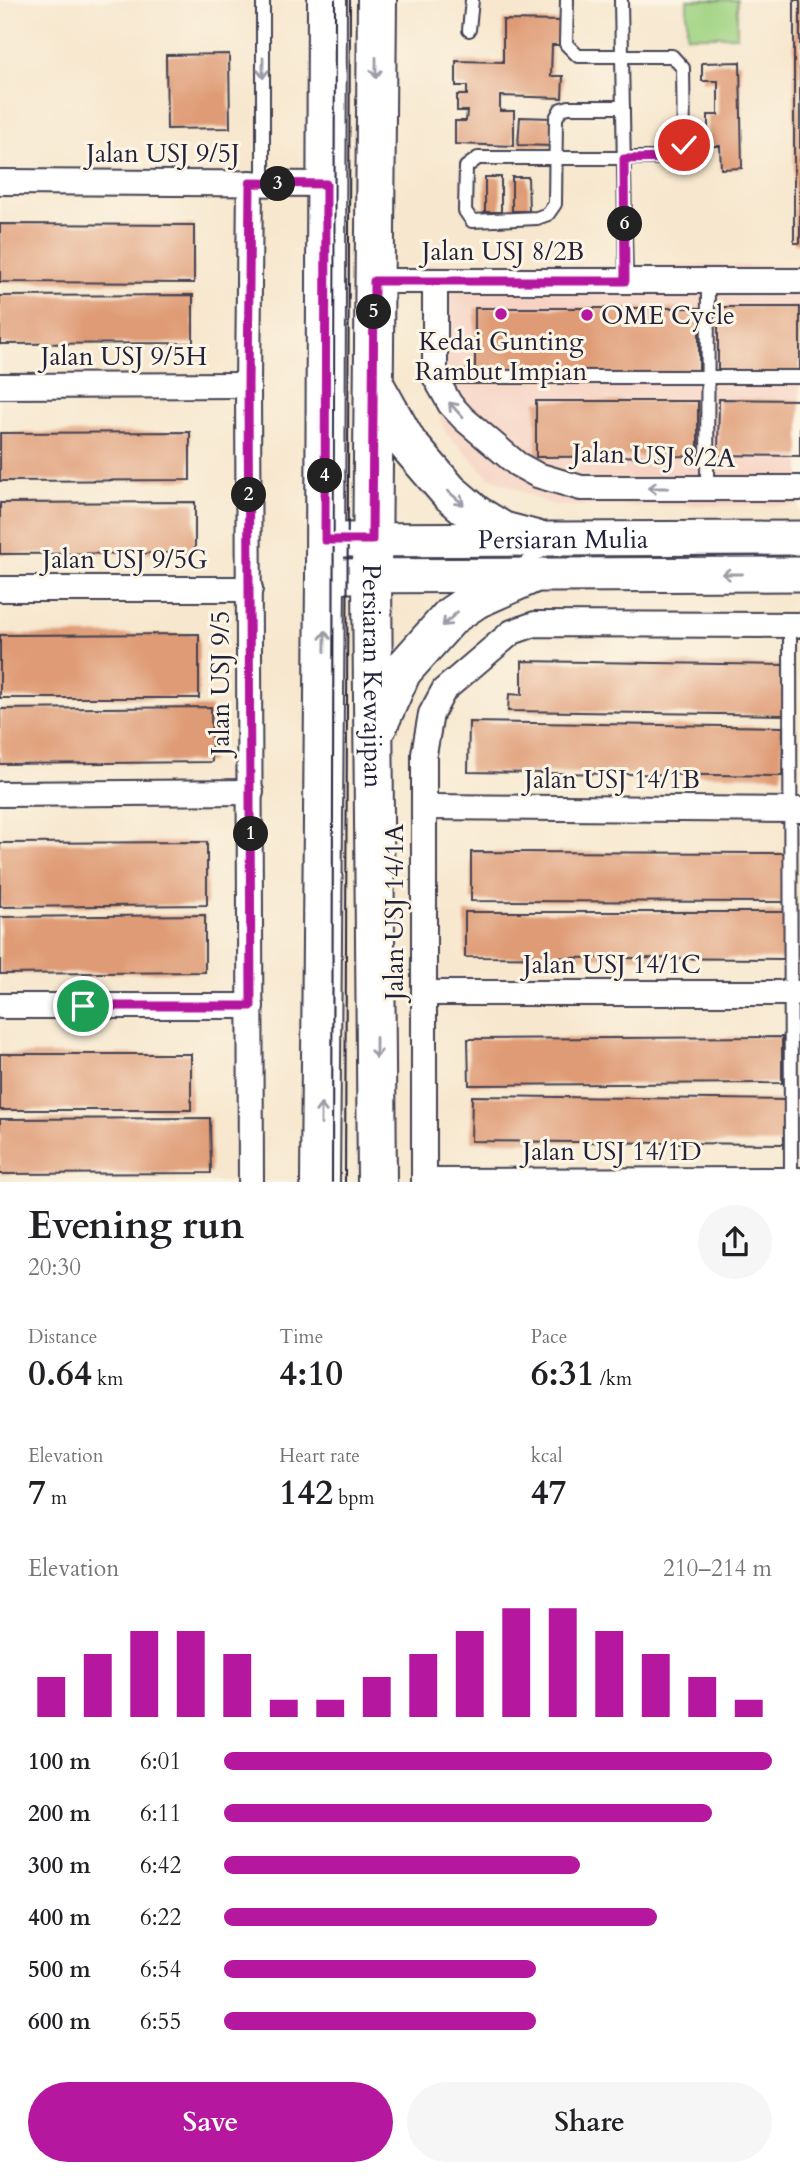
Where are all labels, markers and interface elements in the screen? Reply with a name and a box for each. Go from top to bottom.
one-way arrow [256,56,270,79]
one-way arrow [369,56,383,79]
pin [654,115,714,175]
icon: check [665,126,703,164]
street label: Jalan USJ 9/5J [82,136,240,171]
pin: 3 [260,166,296,202]
text: 3 [273,170,282,196]
pin: 6 [608,206,642,242]
text: 6 [620,210,629,236]
street label: Jalan USJ 8/2B [418,234,584,269]
pin: 5 [356,294,392,330]
text: 5 [369,298,378,324]
place label: OME Cycle [601,298,735,333]
marker: Kedai Gunting Rambut Impian [493,306,509,322]
marker: OME Cycle [579,307,595,323]
place label: Kedai Gunting Rambut Impian [415,324,588,389]
street label: Jalan USJ 9/5H [37,339,207,374]
one-way arrow [448,401,464,419]
street label: Jalan USJ 8/2A [568,435,737,476]
pin: 4 [308,458,342,494]
text: 4 [320,462,329,488]
pin: 2 [232,477,266,512]
text: 2 [244,481,253,507]
one-way arrow [647,481,670,495]
one-way arrow [447,490,465,506]
street label: Persiaran Mulia [478,522,648,557]
street label: Jalan USJ 9/5G [38,542,208,577]
street label: Persiaran Kewajipan [354,564,391,788]
one-way arrow [721,567,744,581]
street label: Jalan USJ 9/5 [203,611,238,759]
one-way arrow [441,611,458,628]
one-way arrow [318,630,331,653]
street label: Jalan USJ 14/1B [520,762,700,797]
pin: 1 [233,816,268,852]
text: 1 [246,820,255,846]
street label: Jalan USJ 14/1A [377,823,412,1004]
street label: Jalan USJ 14/1C [519,947,701,982]
pin [53,976,113,1036]
icon: arrive [64,987,102,1025]
one-way arrow [369,1036,383,1059]
one-way arrow [314,1103,328,1126]
street label: Jalan USJ 14/1D [518,1134,702,1169]
text: Evening run [28,1200,244,1252]
button: share [698,1205,772,1279]
text: 20:30 [28,1252,81,1283]
text: Distance [28,1324,97,1350]
text: Time [279,1324,323,1350]
text: Pace [531,1324,567,1350]
text: 0.64 [28,1350,92,1398]
text: 4:10 [279,1350,343,1398]
text: 6:31 [531,1350,595,1398]
text: km [92,1366,123,1392]
text: /km [595,1366,632,1392]
text: Elevation [28,1443,103,1469]
text: Heart rate [279,1443,360,1469]
text: kcal [531,1443,563,1469]
text: 7 [28,1469,46,1517]
text: 142 [279,1469,333,1517]
text: 47 [531,1469,567,1517]
text: m [46,1485,67,1511]
text: bpm [333,1485,375,1511]
text: Elevation [28,1553,119,1584]
text: 210–214 m [663,1553,772,1584]
text: 100 m [28,1746,91,1777]
text: 6:01 [140,1746,181,1777]
text: 200 m [28,1798,91,1829]
text: 6:11 [140,1798,181,1829]
text: 300 m [28,1850,91,1881]
text: 6:42 [140,1850,181,1881]
text: 400 m [28,1902,91,1933]
text: 6:22 [140,1902,181,1933]
text: 500 m [28,1954,91,1985]
text: 6:54 [140,1954,181,1985]
text: 600 m [28,2006,91,2037]
text: 6:55 [140,2006,181,2037]
button: Save [28,2082,393,2162]
button: Share [407,2082,772,2162]

